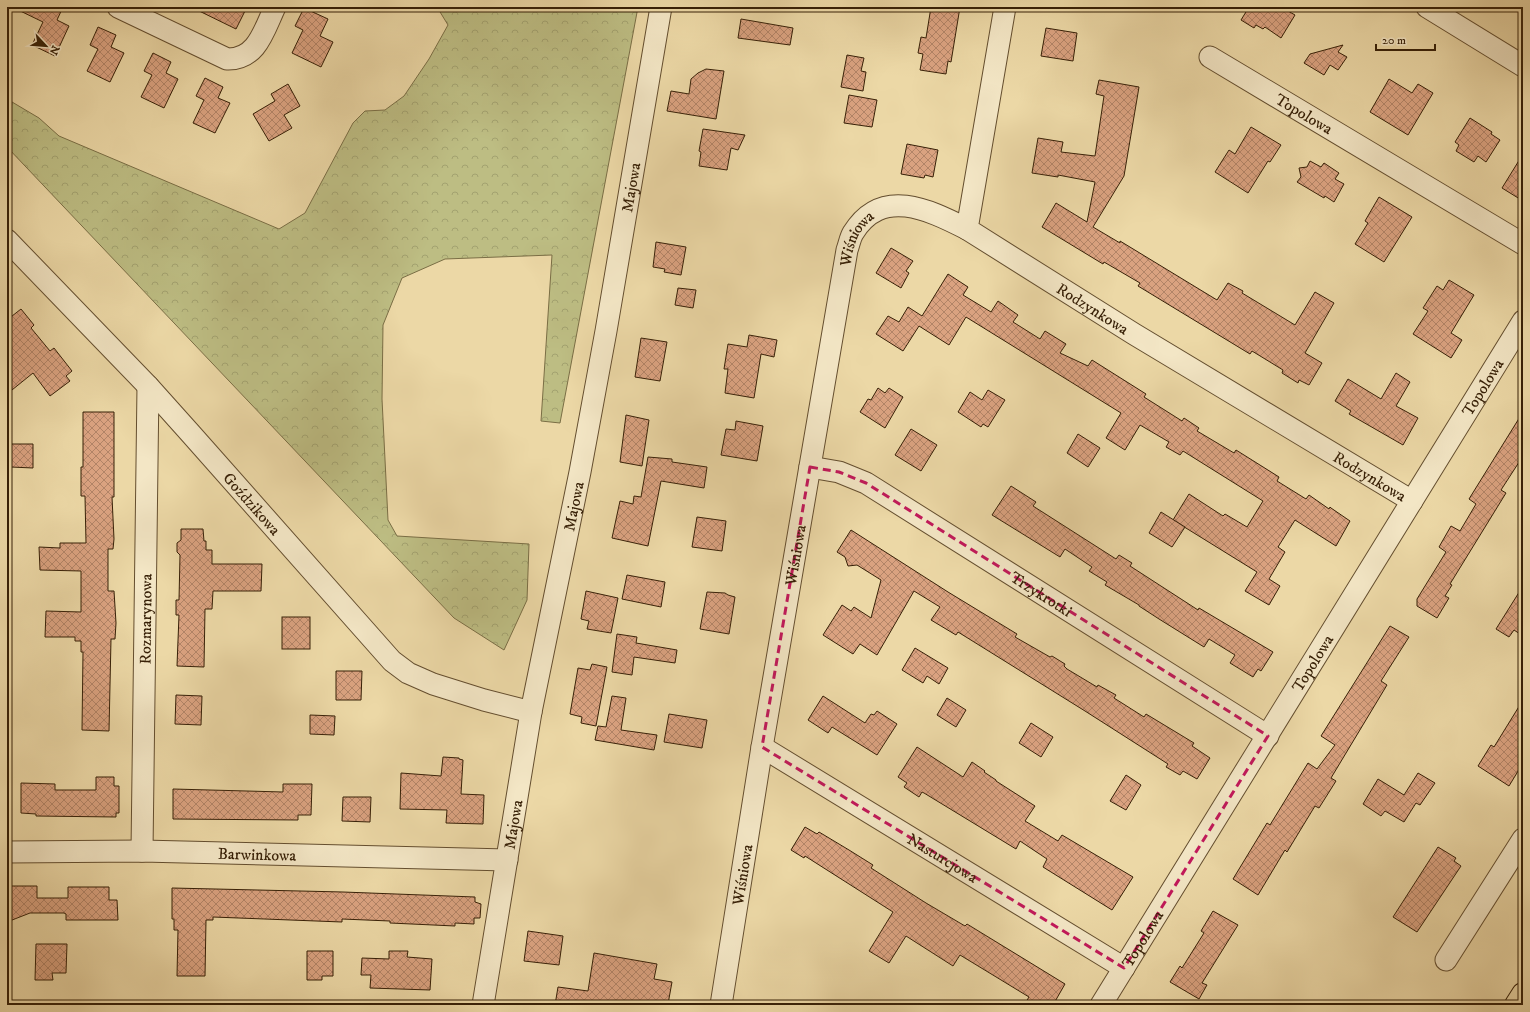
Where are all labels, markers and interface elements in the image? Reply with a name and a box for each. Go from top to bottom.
north arrow [26,26,66,66]
scale bar [1376,26,1435,52]
text: 20 m [1382,33,1406,48]
text: N [46,43,62,57]
street label: Topolowa [1272,89,1336,139]
street label: Majowa [617,161,645,214]
street label: Wiśniowa [835,206,878,269]
street label: Rodzynkowa [1052,279,1133,339]
street label: Topolowa [1458,355,1508,420]
street label: Rodzynkowa [1329,447,1410,506]
street label: Goździkowa [218,468,285,540]
street label: Majowa [559,480,589,533]
street label: Wiśniowa [781,523,811,588]
street label: Trzykrotki [1006,567,1076,621]
street label: Rozmarynowa [135,573,157,665]
street label: Topolowa [1288,631,1338,696]
street label: Majowa [500,798,528,851]
street label: Nasturcjowa [903,829,982,888]
street label: Wiśniowa [728,843,757,908]
street label: Barwinkowa [218,844,297,866]
street label: Topolowa [1118,907,1168,971]

